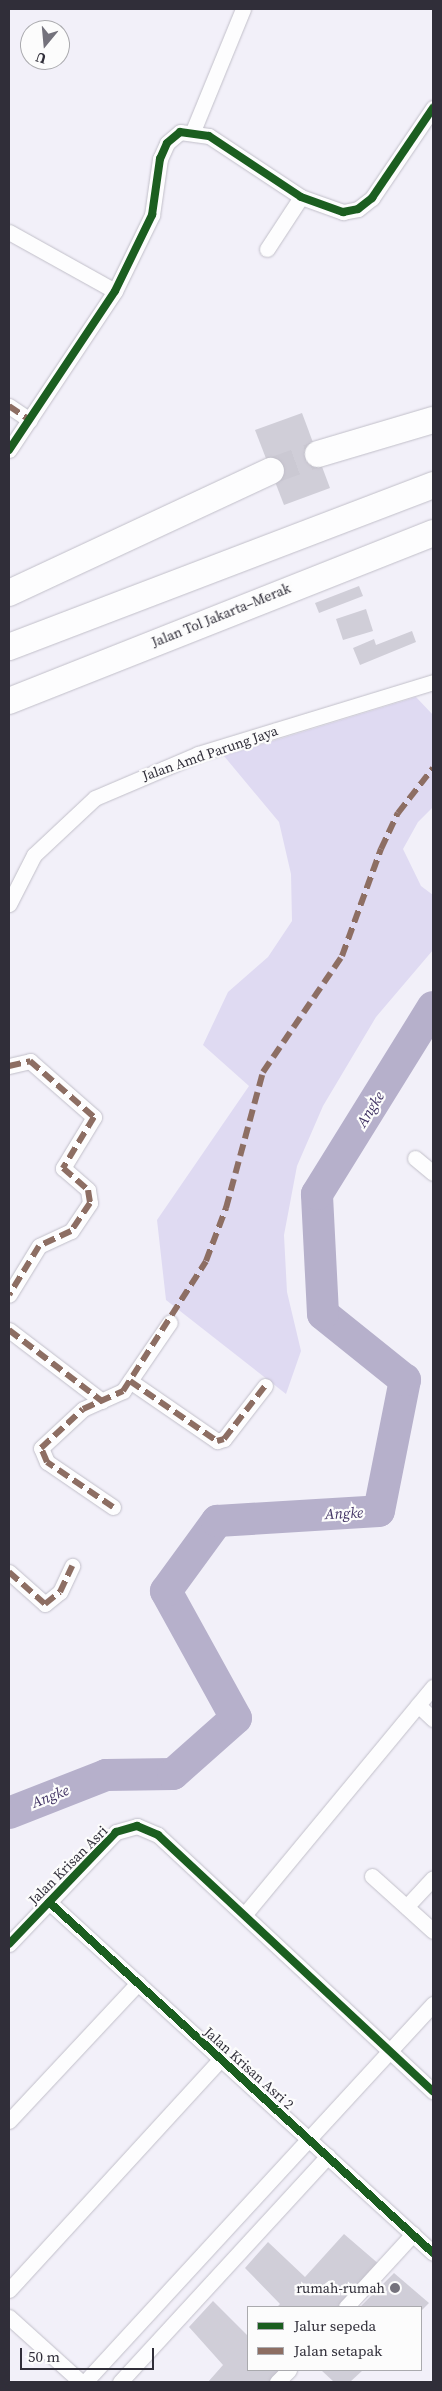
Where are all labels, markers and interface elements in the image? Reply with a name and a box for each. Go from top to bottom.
north arrow [20,20,70,70]
text: U [33,47,49,69]
street label: Jalan Tol Jakarta–Merak [149,579,293,651]
street label: Jalan Amd Parung Jaya [140,722,280,784]
water label: Angke [352,1088,388,1130]
water label: Angke [324,1503,364,1523]
water label: Angke [29,1781,71,1811]
street label: Jalan Krisan Asri [25,1822,111,1908]
street label: Jalan Krisan Asri 2 [201,2023,297,2113]
place label: rumah-rumah [296,2280,385,2296]
marker: rumah-rumah [389,2282,401,2294]
legend [247,2306,422,2371]
text: Jalur sepeda [294,2315,376,2336]
scale bar [22,2338,156,2370]
text: Jalan setapak [294,2340,382,2361]
text: 50 m [28,2346,60,2367]

